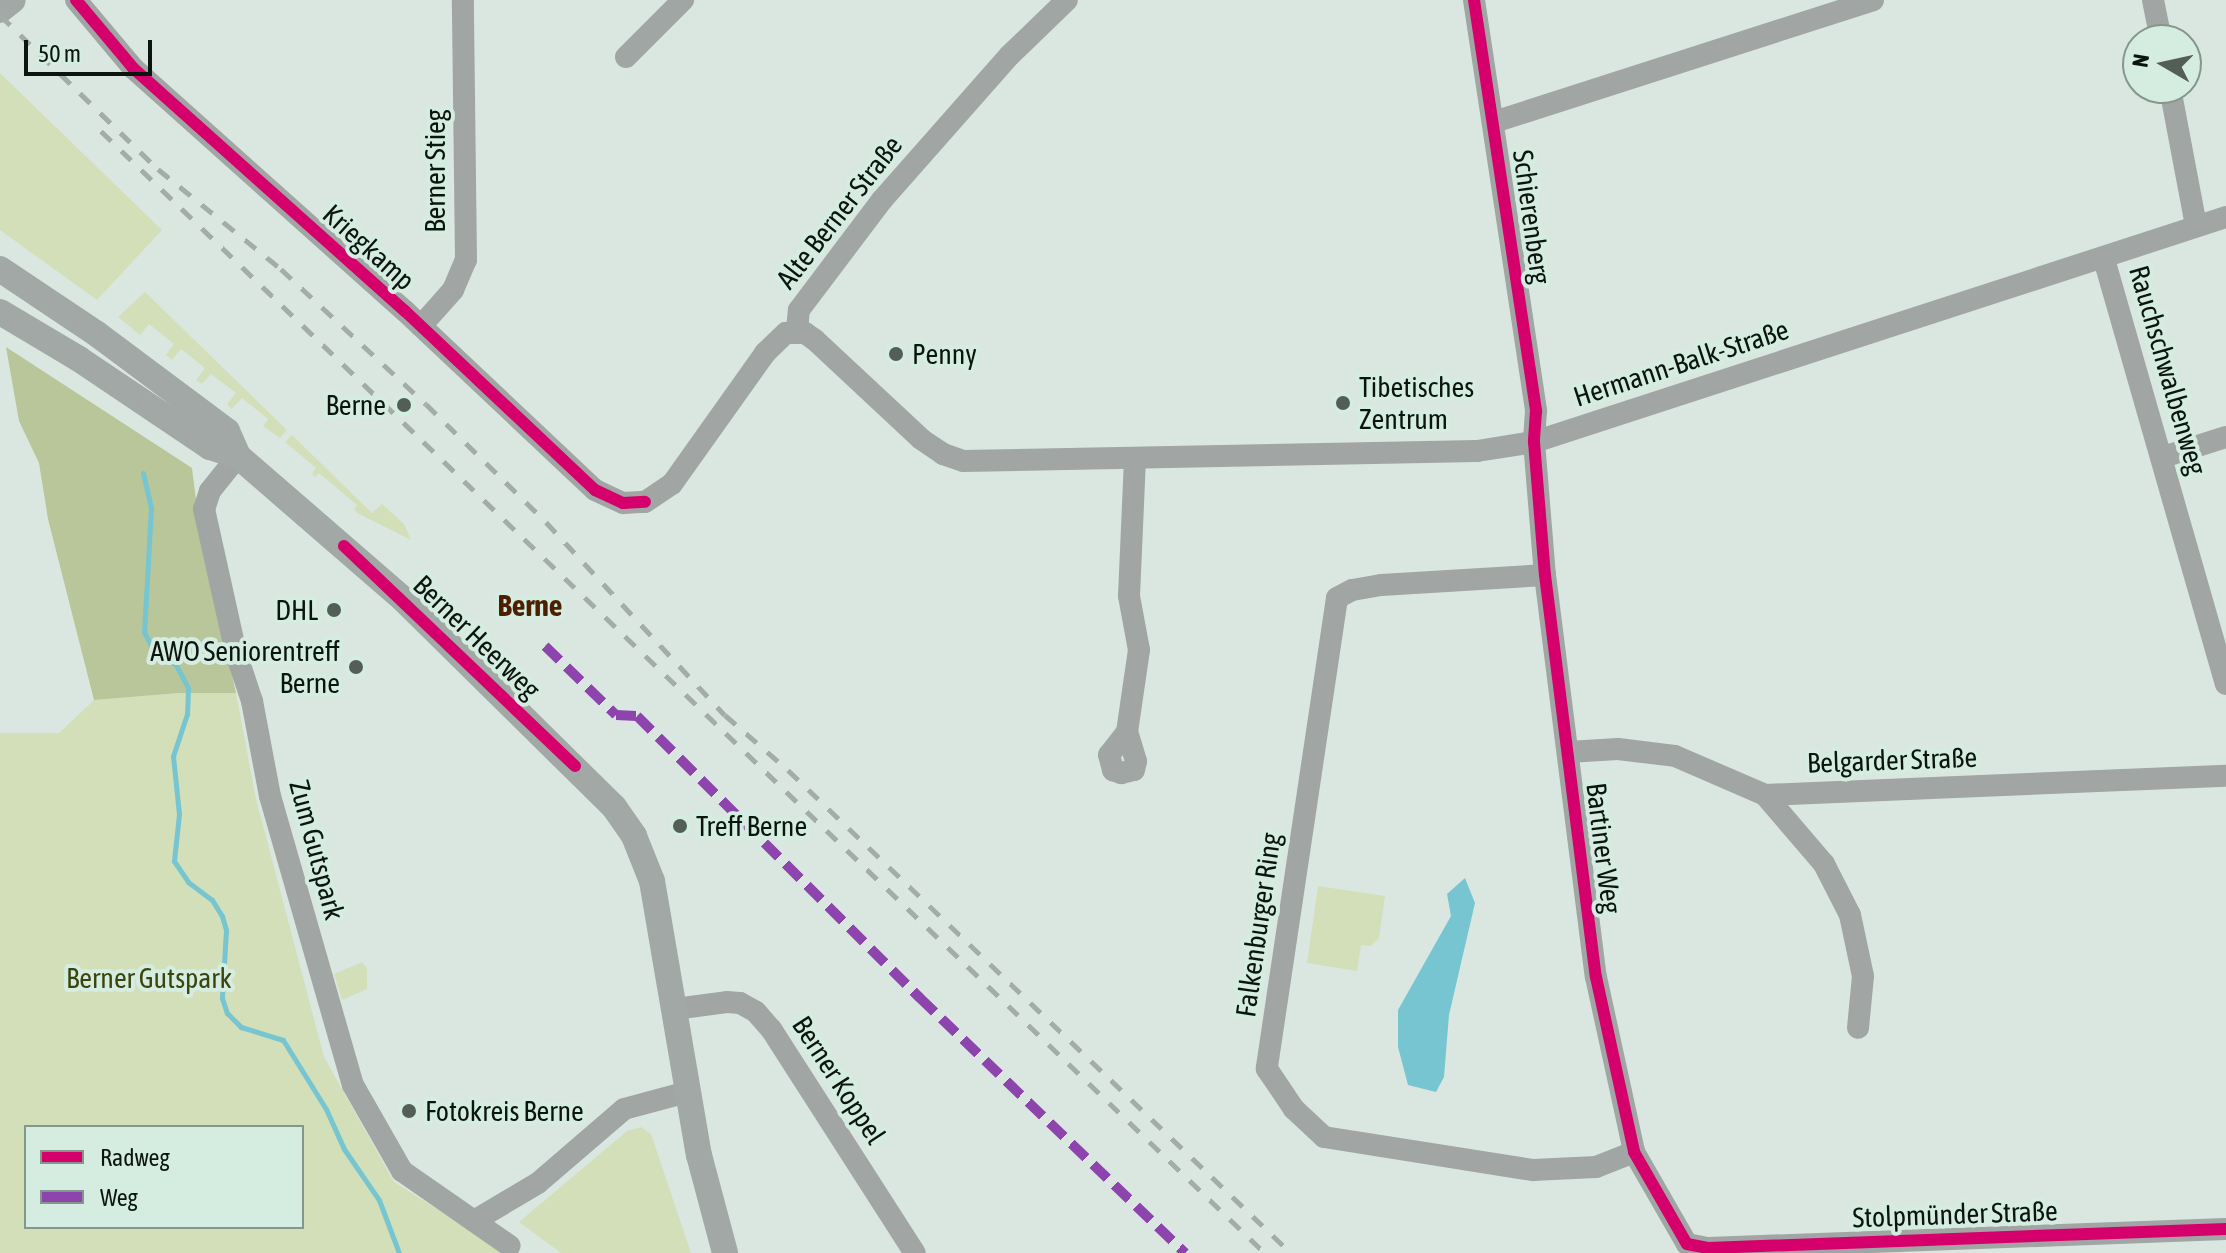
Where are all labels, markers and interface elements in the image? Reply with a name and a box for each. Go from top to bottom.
scale bar [28,24,156,74]
north arrow [2122,24,2202,104]
text: 50 m [38,40,81,67]
text: N [2126,52,2154,69]
street label: Berner Stieg [418,109,452,233]
street label: Alte Berner Straße [769,129,909,295]
street label: Schierenberg [1506,148,1558,286]
street label: Kriegkamp [316,197,422,297]
street label: Rauchschwalbenweg [2122,262,2214,478]
street label: Hermann-Balk-Straße [1569,312,1793,414]
place label: Penny [912,337,977,371]
marker: Penny [887,345,905,363]
place label: Tibetisches Zentrum [1359,370,1474,436]
place label: Berne [325,388,386,422]
marker: Berne [393,394,415,416]
marker: Tibetisches Zentrum [1334,394,1352,412]
street label: Berner Heerweg [406,568,548,706]
district label: Berne [498,587,562,623]
place label: DHL [275,593,318,627]
marker: DHL [325,601,343,619]
place label: AWO Seniorentreff Berne [150,634,340,700]
marker: AWO Seniorentreff Berne [347,658,365,676]
street label: Belgarder Straße [1806,740,1978,780]
street label: Zum Gutspark [282,776,352,924]
street label: Bartiner Weg [1579,781,1629,915]
place label: Treff Berne [696,809,807,843]
marker: Treff Berne [671,817,689,835]
street label: Falkenburger Ring [1228,831,1288,1019]
park label: Berner Gutspark [66,961,232,995]
street label: Berner Koppel [785,1010,893,1150]
place label: Fotokreis Berne [425,1094,584,1128]
marker: Fotokreis Berne [400,1102,418,1120]
legend [24,1125,304,1229]
text: Radweg [100,1144,170,1171]
text: Weg [100,1184,138,1211]
street label: Stolpmünder Straße [1852,1194,2058,1234]

